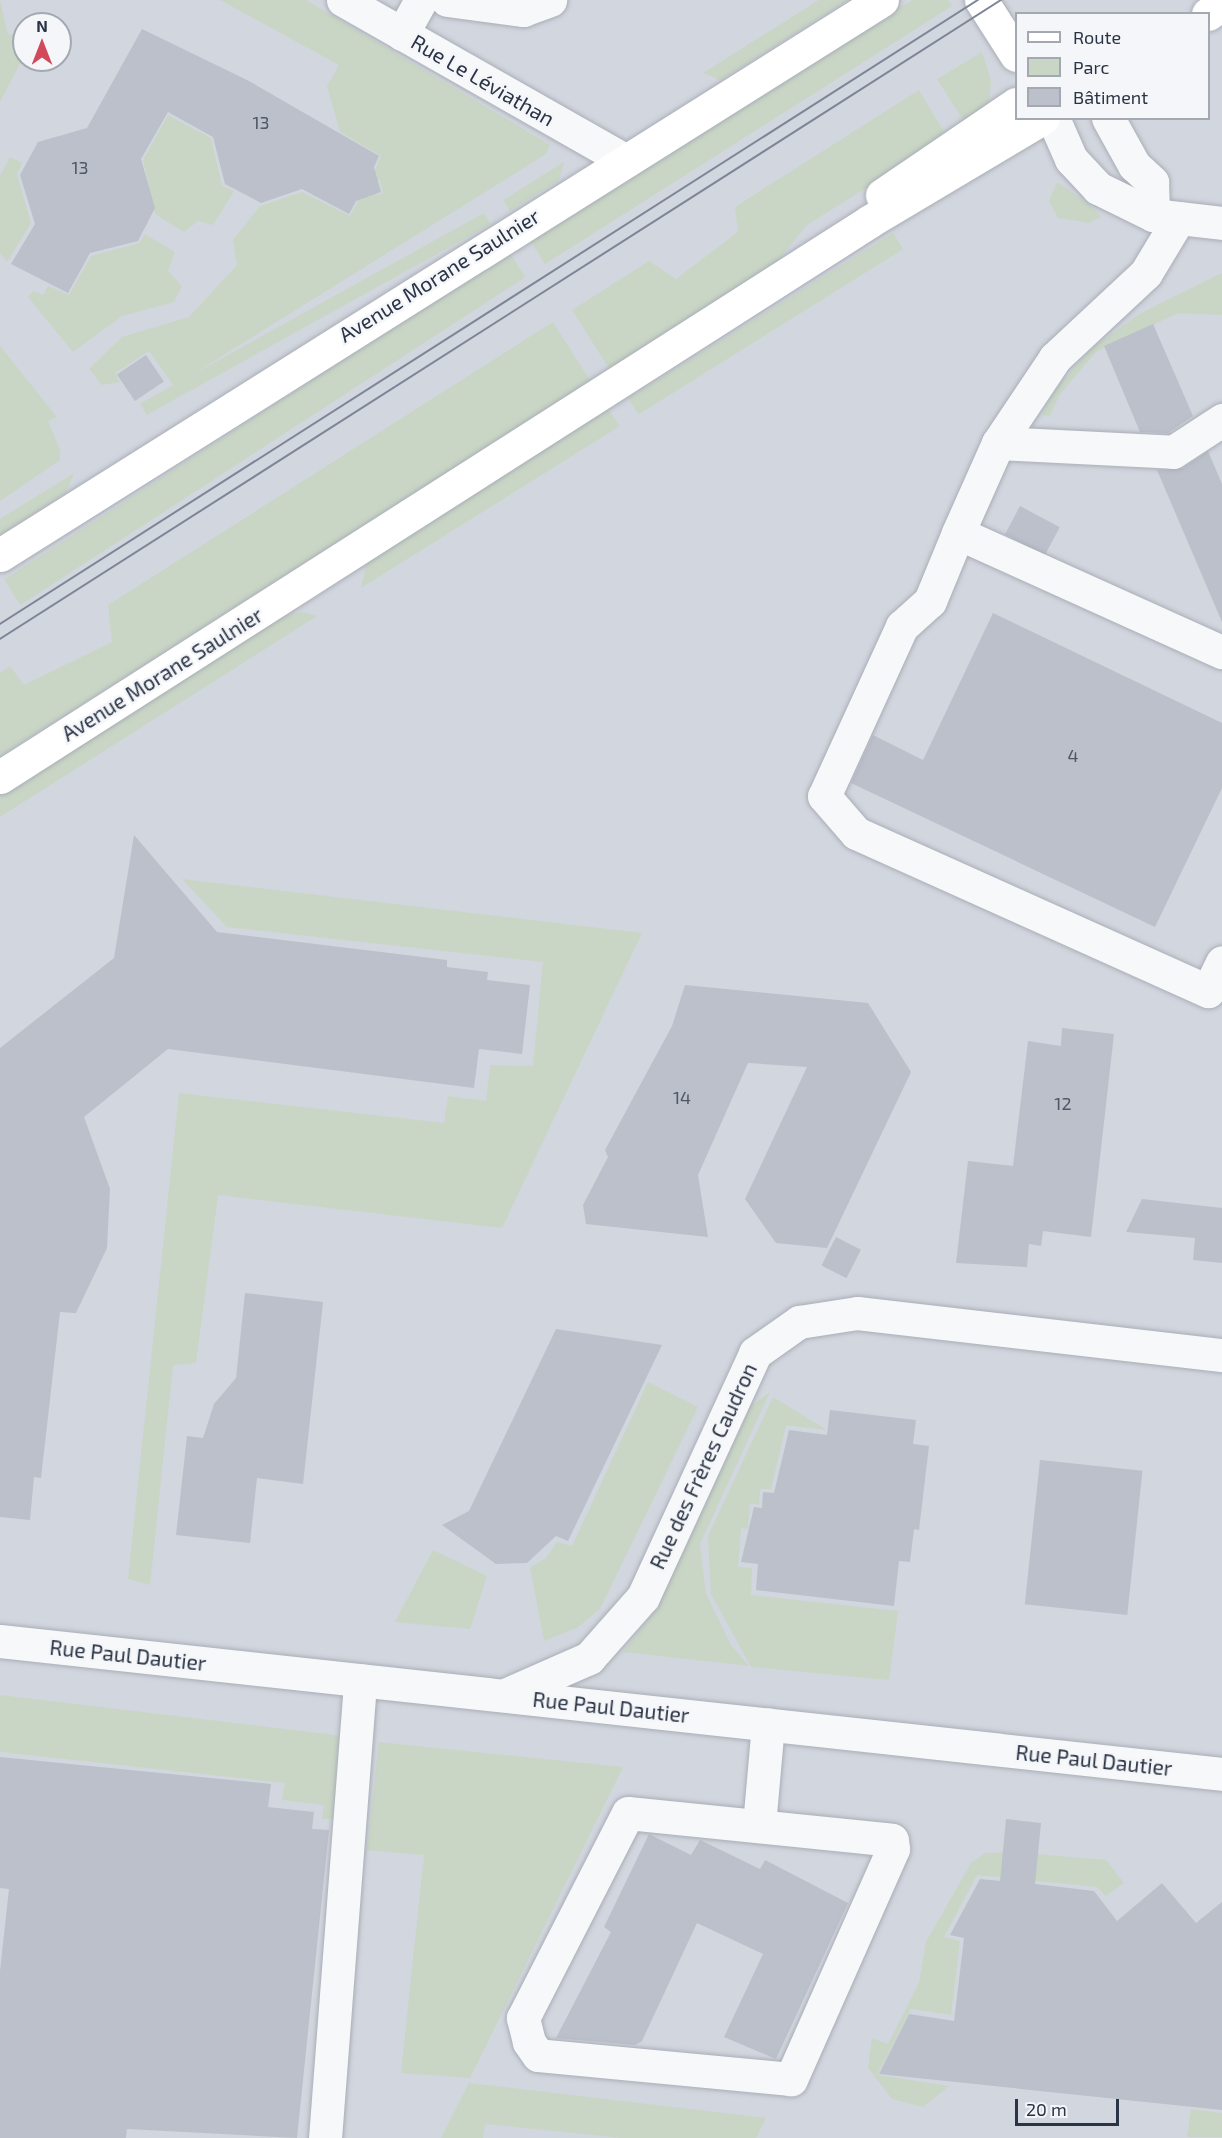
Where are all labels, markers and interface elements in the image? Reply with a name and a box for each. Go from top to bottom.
north arrow [12,12,72,72]
legend [1015,12,1210,120]
text: N [36,16,48,35]
text: Route [1073,26,1121,48]
street label: Rue Le Léviathan [407,29,559,131]
text: Parc [1073,56,1109,78]
text: Bâtiment [1073,86,1148,108]
house number: 13 [252,111,270,133]
house number: 13 [71,156,89,178]
street label: Avenue Morane Saulnier [334,203,544,347]
street label: Avenue Morane Saulnier [57,602,267,746]
house number: 4 [1067,744,1079,766]
house number: 14 [673,1086,691,1108]
house number: 12 [1054,1092,1072,1114]
street label: Rue des Frères Caudron [644,1359,762,1573]
street label: Rue Paul Dautier [48,1634,208,1676]
street label: Rue Paul Dautier [531,1686,691,1728]
street label: Rue Paul Dautier [1014,1739,1174,1781]
scale bar [1018,2087,1122,2125]
text: 20 m [1026,2098,1067,2120]

